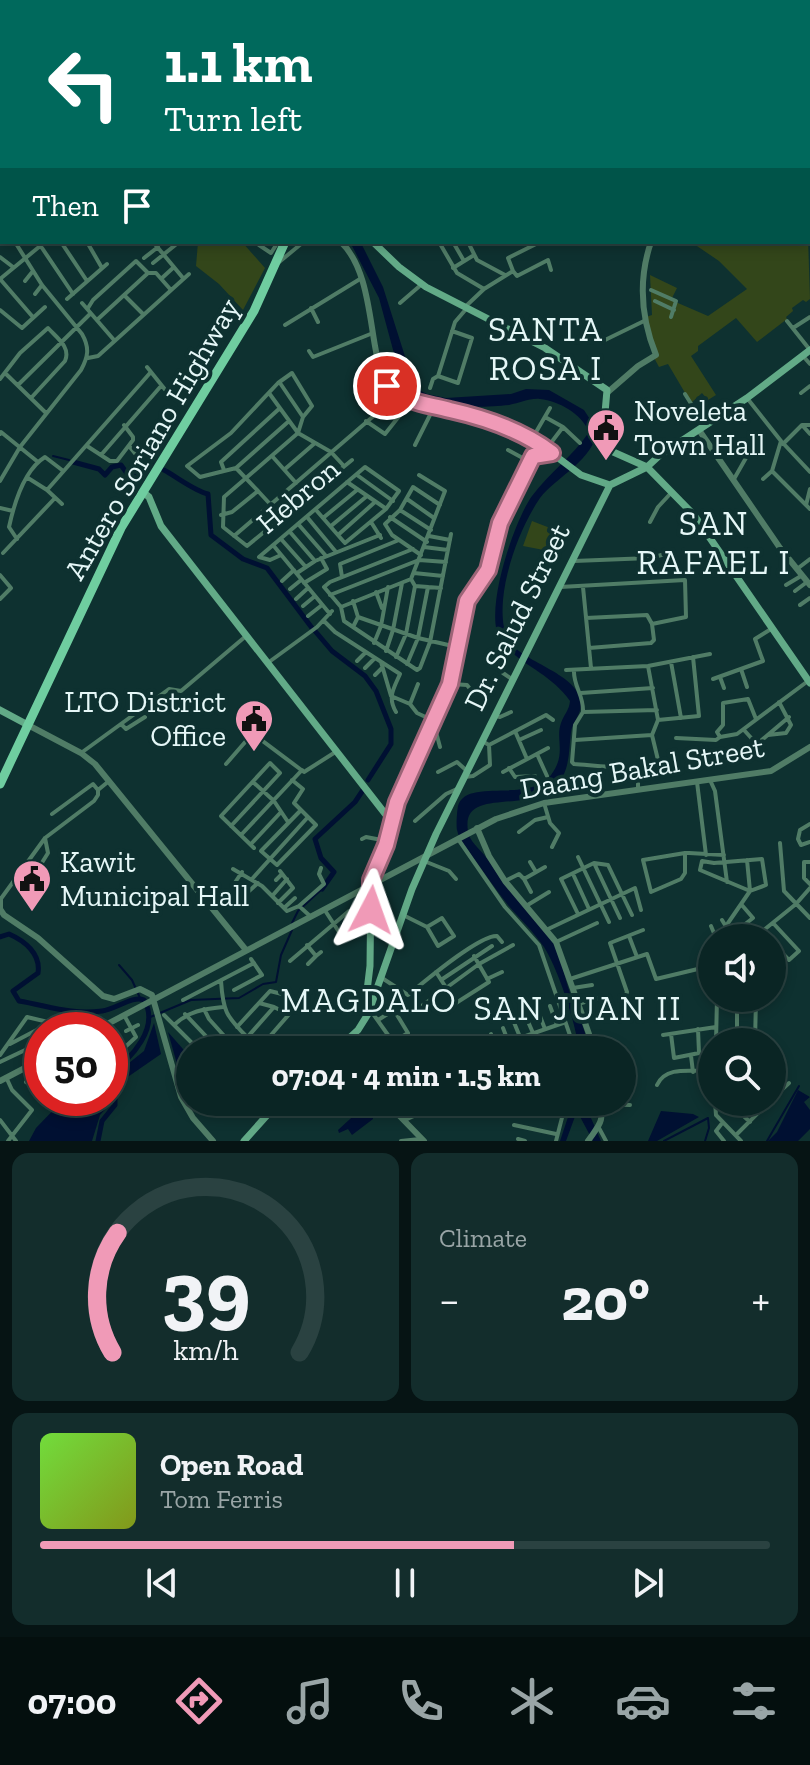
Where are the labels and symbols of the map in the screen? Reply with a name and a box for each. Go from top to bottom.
street label: Antero Soriano Highway [57,291,248,586]
district label: SANTA ROSA I [488,309,604,389]
pin [353,352,421,420]
place label: Noveleta Town Hall [634,393,766,463]
public building icon: Noveleta Town Hall [585,407,627,462]
street label: Hebron [249,451,347,541]
district label: SAN RAFAEL I [637,503,791,583]
street label: Dr. Salud Street [456,518,578,716]
place label: LTO District Office [64,684,226,754]
public building icon: LTO District Office [233,698,275,753]
street label: Daang Bakal Street [517,729,767,807]
place label: Kawit Municipal Hall [60,844,249,914]
public building icon: Kawit Municipal Hall [11,858,53,913]
position arrow [329,868,413,952]
district label: MAGDALO [281,980,457,1021]
district label: SAN JUAN II [474,988,682,1029]
speed limit sign: 50 [24,1012,128,1116]

